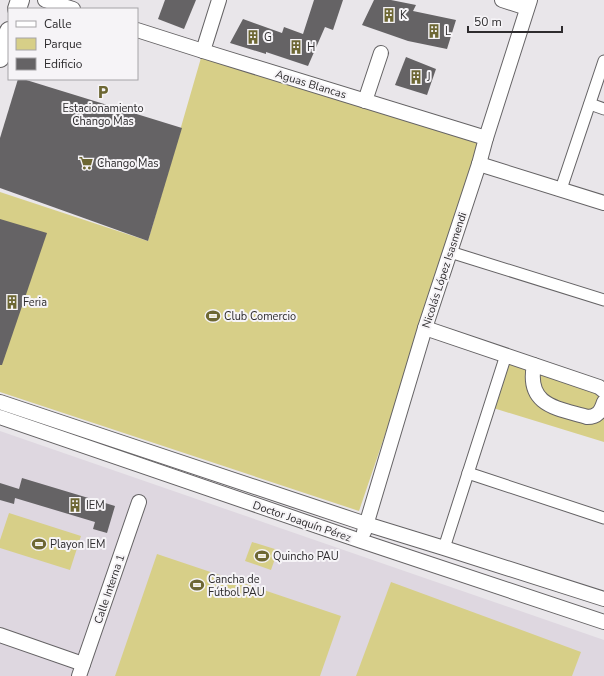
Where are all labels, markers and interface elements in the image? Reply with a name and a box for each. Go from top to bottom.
building icon: K [381,7,397,23]
legend [8,8,138,80]
place label: K [400,8,408,23]
scale bar [468,8,562,34]
text: 50 m [474,14,502,30]
text: Calle [44,16,72,32]
building icon: L [426,23,442,39]
place label: L [445,24,451,39]
building icon: G [245,29,261,45]
place label: G [264,30,272,45]
text: Parque [44,36,82,52]
building icon: H [288,39,304,55]
place label: H [307,40,315,55]
text: Edificio [44,56,83,72]
street label: Aguas Blancas [274,67,348,102]
building icon: J [408,69,424,85]
place label: J [426,70,431,85]
parking icon: Estacionamiento Chango Mas [95,84,111,100]
place label: Estacionamiento Chango Mas [62,101,144,129]
supermarket icon: Chango Mas [78,155,94,171]
place label: Chango Mas [97,156,159,171]
street label: Nicolás López Isasmendi [419,210,470,330]
building icon: Feria [4,294,20,310]
place label: Feria [23,295,47,310]
sports icon: Club Comercio [205,308,221,324]
place label: Club Comercio [224,309,296,324]
building icon: IEM [67,497,83,513]
place label: IEM [86,498,105,513]
street label: Doctor Joaquín Pérez [251,498,353,545]
sports icon: Playon IEM [31,536,47,552]
place label: Playon IEM [50,537,105,552]
sports icon: Quincho PAU [254,548,270,564]
place label: Quincho PAU [273,549,339,564]
street label: Calle Interna 1 [91,553,128,626]
place label: Cancha de Fútbol PAU [208,572,265,600]
sports icon: Cancha de Fútbol PAU [189,577,205,593]

